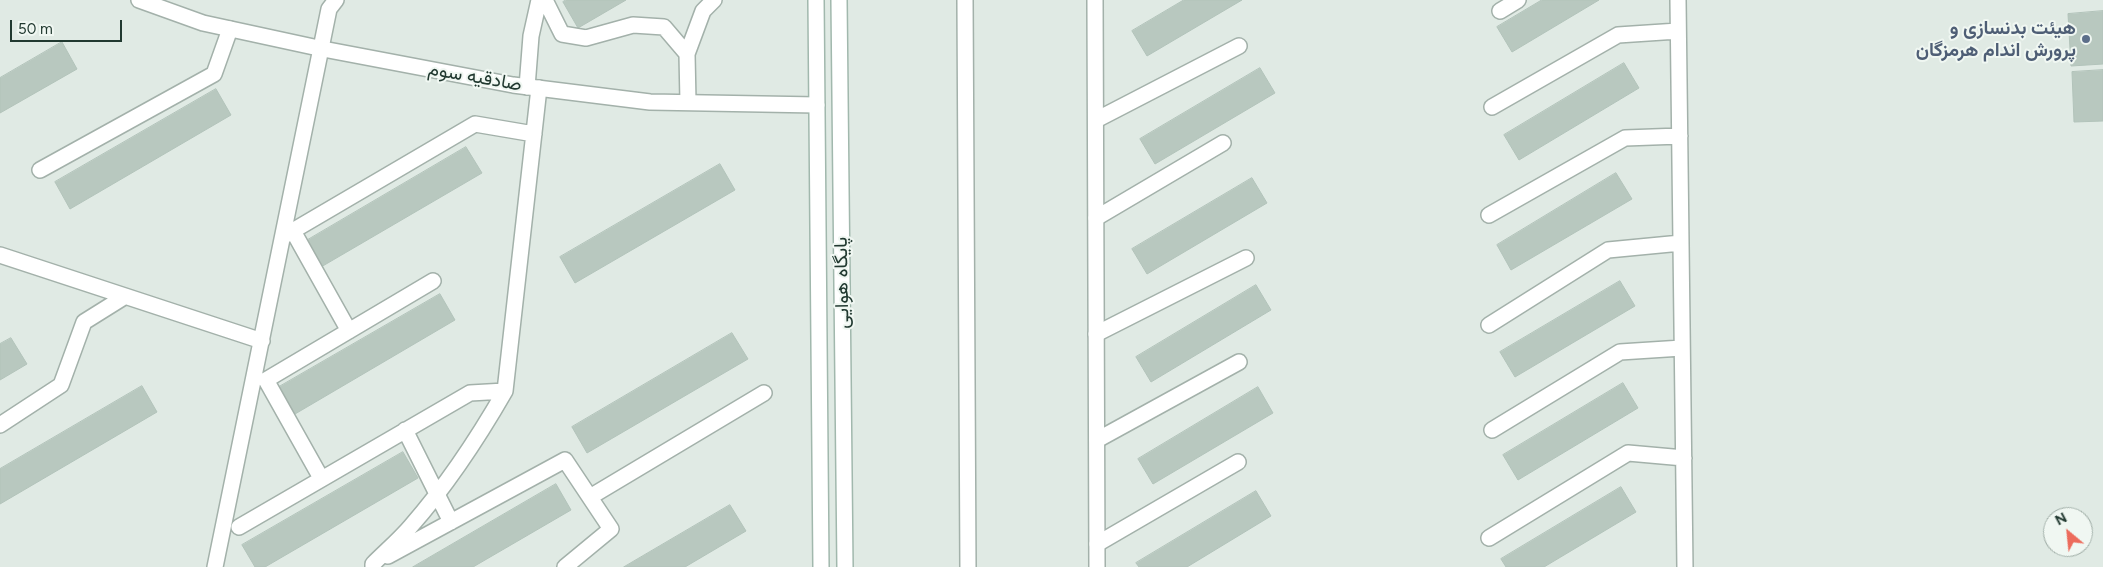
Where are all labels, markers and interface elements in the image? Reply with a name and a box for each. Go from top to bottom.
scale bar [12,10,125,42]
place label: هیئت بدنسازی و پرورش اندام هرمزگان [1916,17,2076,61]
text: 50 m [18,20,53,38]
marker: هیئت بدنسازی و پرورش اندام هرمزگان [2080,33,2092,45]
street label: صادقیه سوم [426,58,524,96]
street label: پایگاه هوایی [830,237,854,329]
north arrow [2043,507,2093,557]
text: N [2052,509,2070,529]

